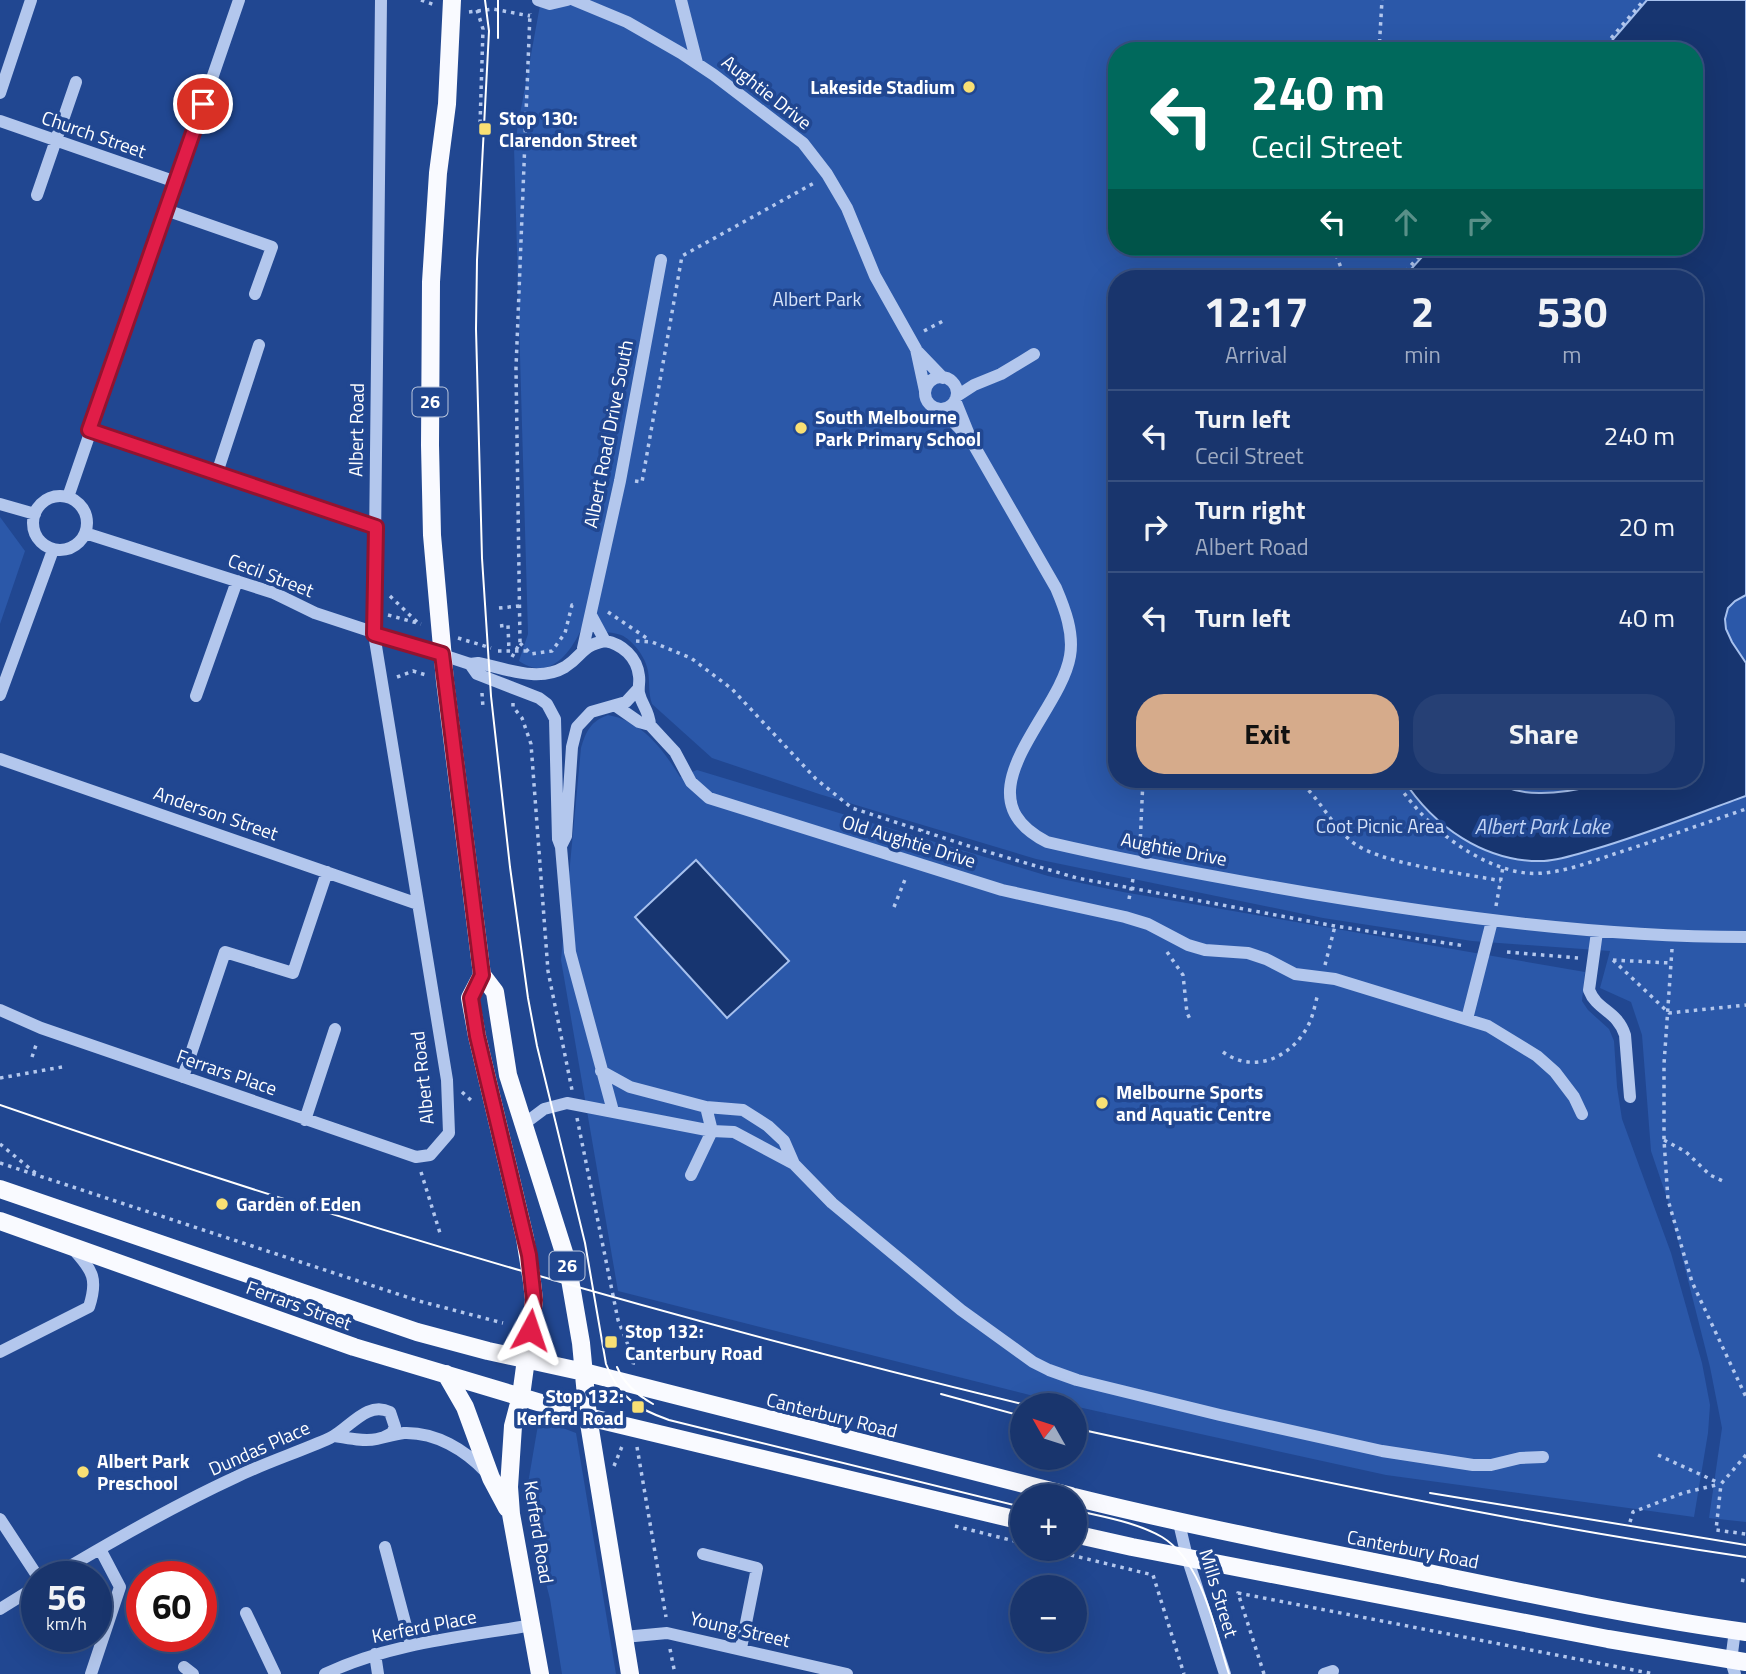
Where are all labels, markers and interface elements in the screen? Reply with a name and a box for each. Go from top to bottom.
street label: Aughtie Drive [716,47,819,136]
text: 240 m [1251,54,1385,129]
icon: left [1136,70,1227,161]
place label: Lakeside Stadium [810,72,955,101]
pin [173,74,233,134]
marker: Lakeside Stadium [961,79,977,95]
icon: arrive [184,85,222,123]
street label: Church Street [38,102,151,165]
place label: Stop 130: Clarendon Street [499,103,637,154]
marker: Stop 130: Clarendon Street [477,121,493,137]
text: Cecil Street [1251,122,1402,170]
icon: left [1314,203,1352,241]
icon: ahead [1387,203,1425,241]
icon: right [1460,203,1498,241]
text: 12:17 [1204,279,1309,343]
text: 2 [1411,279,1434,343]
text: 530 [1537,279,1607,343]
park label: Albert Park [772,284,862,313]
street label: Albert Road Drive South [575,337,640,530]
text: Arrival [1225,337,1287,372]
text: min [1404,337,1441,372]
text: m [1562,337,1582,372]
street label: Albert Road [340,383,371,477]
road number: 26 [412,388,448,416]
text: Turn left [1195,399,1290,438]
place label: South Melbourne Park Primary School [815,402,981,453]
text: 240 m [1604,416,1675,455]
icon: left [1136,417,1174,455]
marker: South Melbourne Park Primary School [793,420,809,436]
text: Cecil Street [1195,438,1304,473]
text: Turn right [1195,490,1306,529]
text: 20 m [1618,507,1675,546]
icon: right [1136,508,1174,546]
text: Albert Road [1195,529,1309,564]
street label: Cecil Street [224,545,319,604]
text: Turn left [1195,598,1290,637]
text: 40 m [1618,598,1675,637]
icon: left [1136,599,1174,637]
button: Exit [1136,694,1399,774]
button: Share [1413,694,1675,774]
street label: Anderson Street [150,778,283,848]
street label: Old Aughtie Drive [839,806,980,875]
water label: Albert Park Lake [1475,810,1611,842]
park label: Coot Picnic Area [1316,811,1445,840]
street label: Aughtie Drive [1119,824,1230,873]
street label: Albert Road [402,1030,441,1126]
street label: Ferrars Place [173,1041,281,1102]
place label: Melbourne Sports and Aquatic Centre [1116,1077,1272,1128]
marker: Melbourne Sports and Aquatic Centre [1094,1095,1110,1111]
place label: Garden of Eden [236,1189,361,1218]
marker: Garden of Eden [214,1196,230,1212]
road number: 26 [550,1252,584,1280]
street label: Ferrars Street [242,1272,356,1337]
position arrow [493,1293,567,1367]
place label: Stop 132: Canterbury Road [625,1316,763,1367]
marker: Stop 132: Canterbury Road [603,1334,619,1350]
place label: Stop 132: Kerferd Road [516,1381,624,1432]
street label: Canterbury Road [764,1384,901,1445]
north arrow [1010,1393,1087,1470]
map controls [1010,1393,1087,1652]
marker: Stop 132: Kerferd Road [630,1399,646,1415]
street label: Dundas Place [204,1412,314,1483]
place label: Albert Park Preschool [97,1446,190,1497]
marker: Albert Park Preschool [75,1464,91,1480]
street label: Kerferd Road [517,1478,562,1586]
button: + [1010,1484,1087,1561]
street label: Canterbury Road [1345,1521,1482,1576]
street label: Mills Street [1192,1545,1247,1641]
speed limit sign: 60 [126,1561,217,1652]
text: 56 [47,1570,86,1624]
button: − [1010,1575,1087,1652]
street label: Kerferd Place [369,1601,479,1650]
street label: Young Street [687,1603,793,1654]
text: km/h [46,1610,87,1637]

